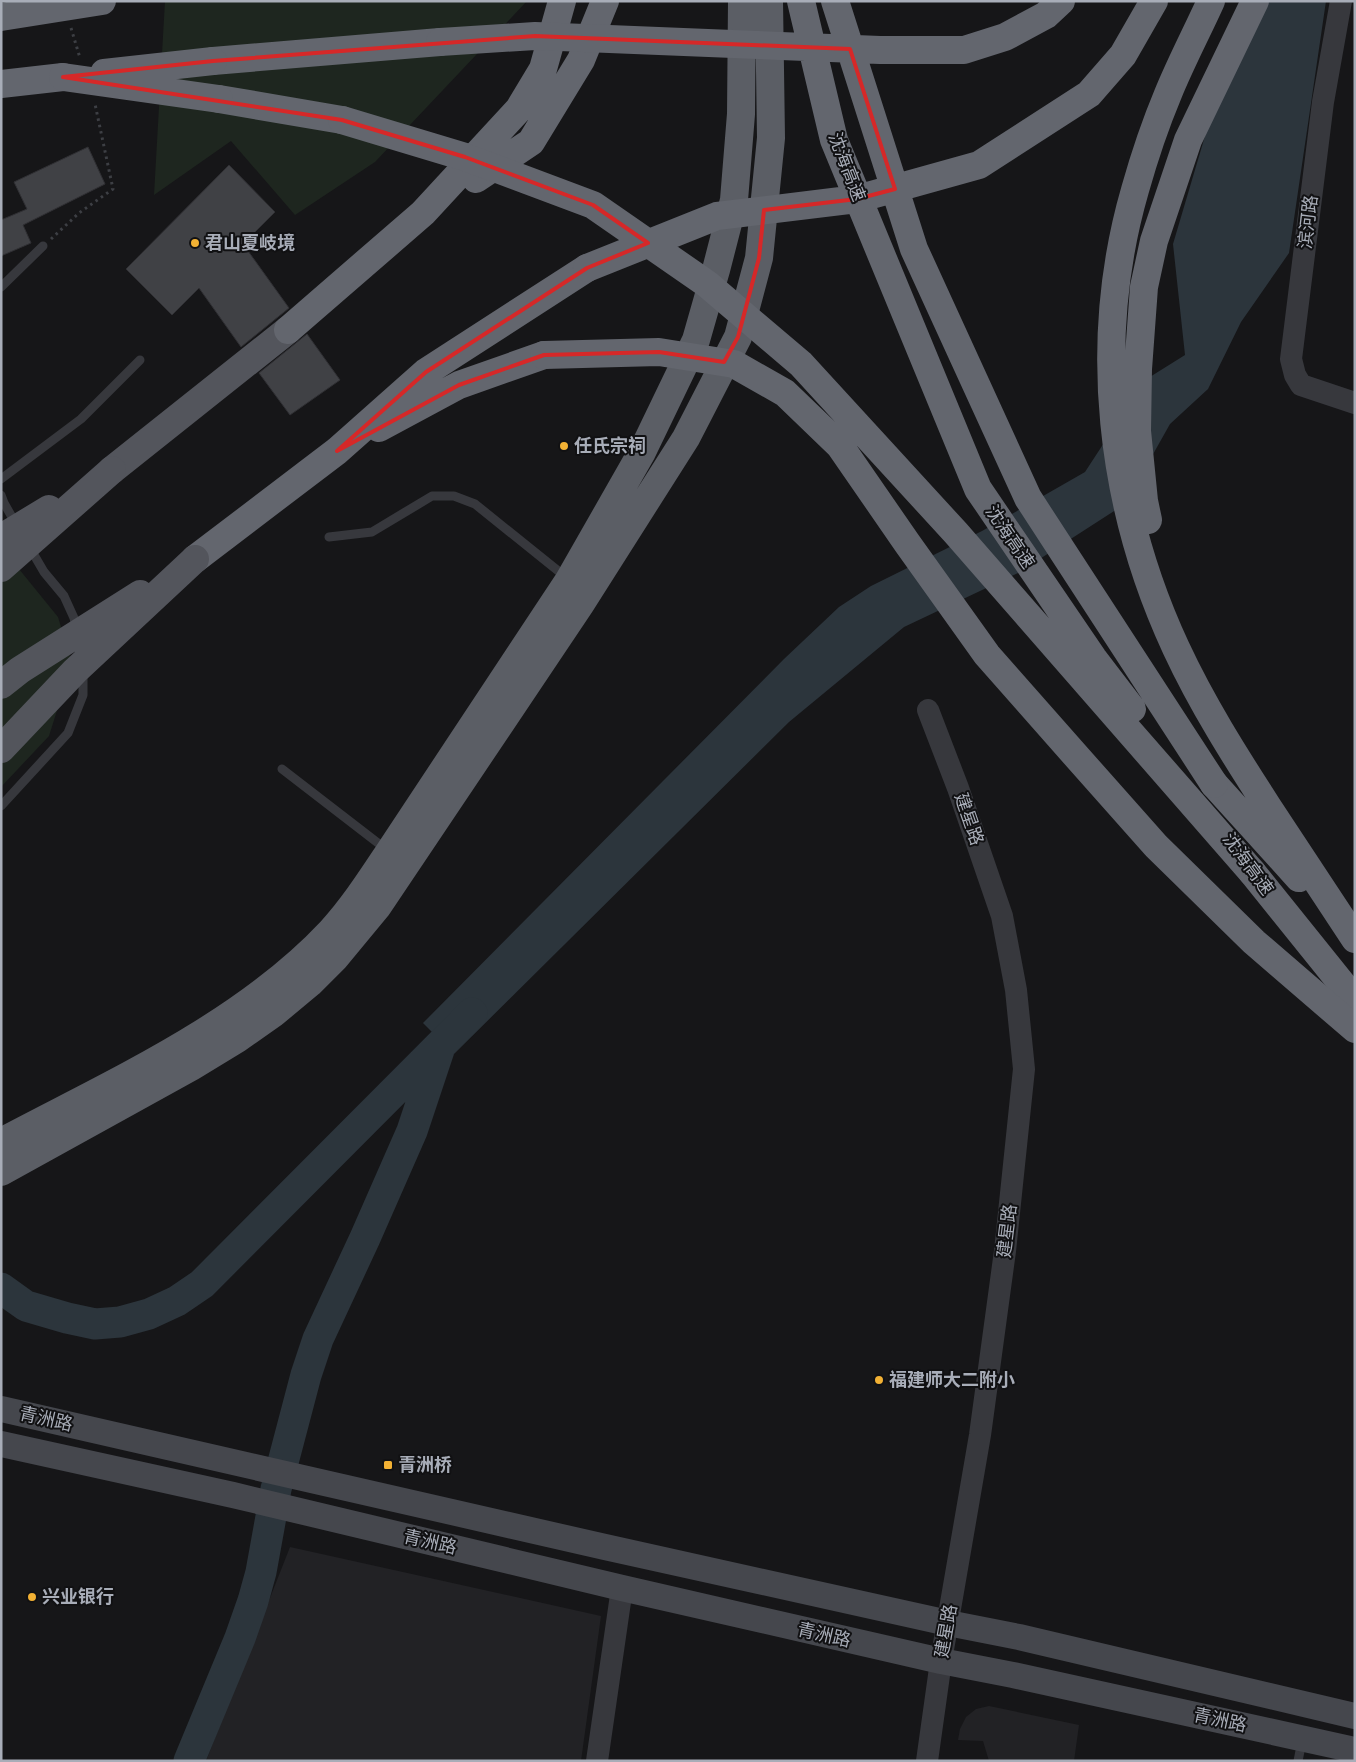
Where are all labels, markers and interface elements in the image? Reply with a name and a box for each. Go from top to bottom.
street label: 沈海高速 [822,128,873,205]
street label: 滨河路 [1291,193,1324,250]
place label: 君山夏岐境 [205,229,295,256]
marker: 君山夏岐境 [189,237,201,249]
place label: 任氏宗祠 [574,432,646,459]
marker: 任氏宗祠 [558,440,570,452]
street label: 沈海高速 [979,499,1042,574]
street label: 建星路 [948,789,991,849]
street label: 沈海高速 [1216,827,1280,901]
street label: 建星路 [990,1202,1023,1259]
place label: 福建师大二附小 [889,1366,1015,1393]
marker: 福建师大二附小 [873,1374,885,1386]
street label: 青洲路 [17,1399,75,1438]
place label: 青洲桥 [398,1451,452,1478]
marker: 青洲桥 [382,1459,394,1471]
street label: 青洲路 [401,1522,459,1561]
place label: 兴业银行 [42,1583,114,1610]
marker: 兴业银行 [26,1591,38,1603]
street label: 建星路 [928,1602,963,1660]
street label: 青洲路 [795,1615,853,1654]
street label: 青洲路 [1191,1701,1249,1738]

